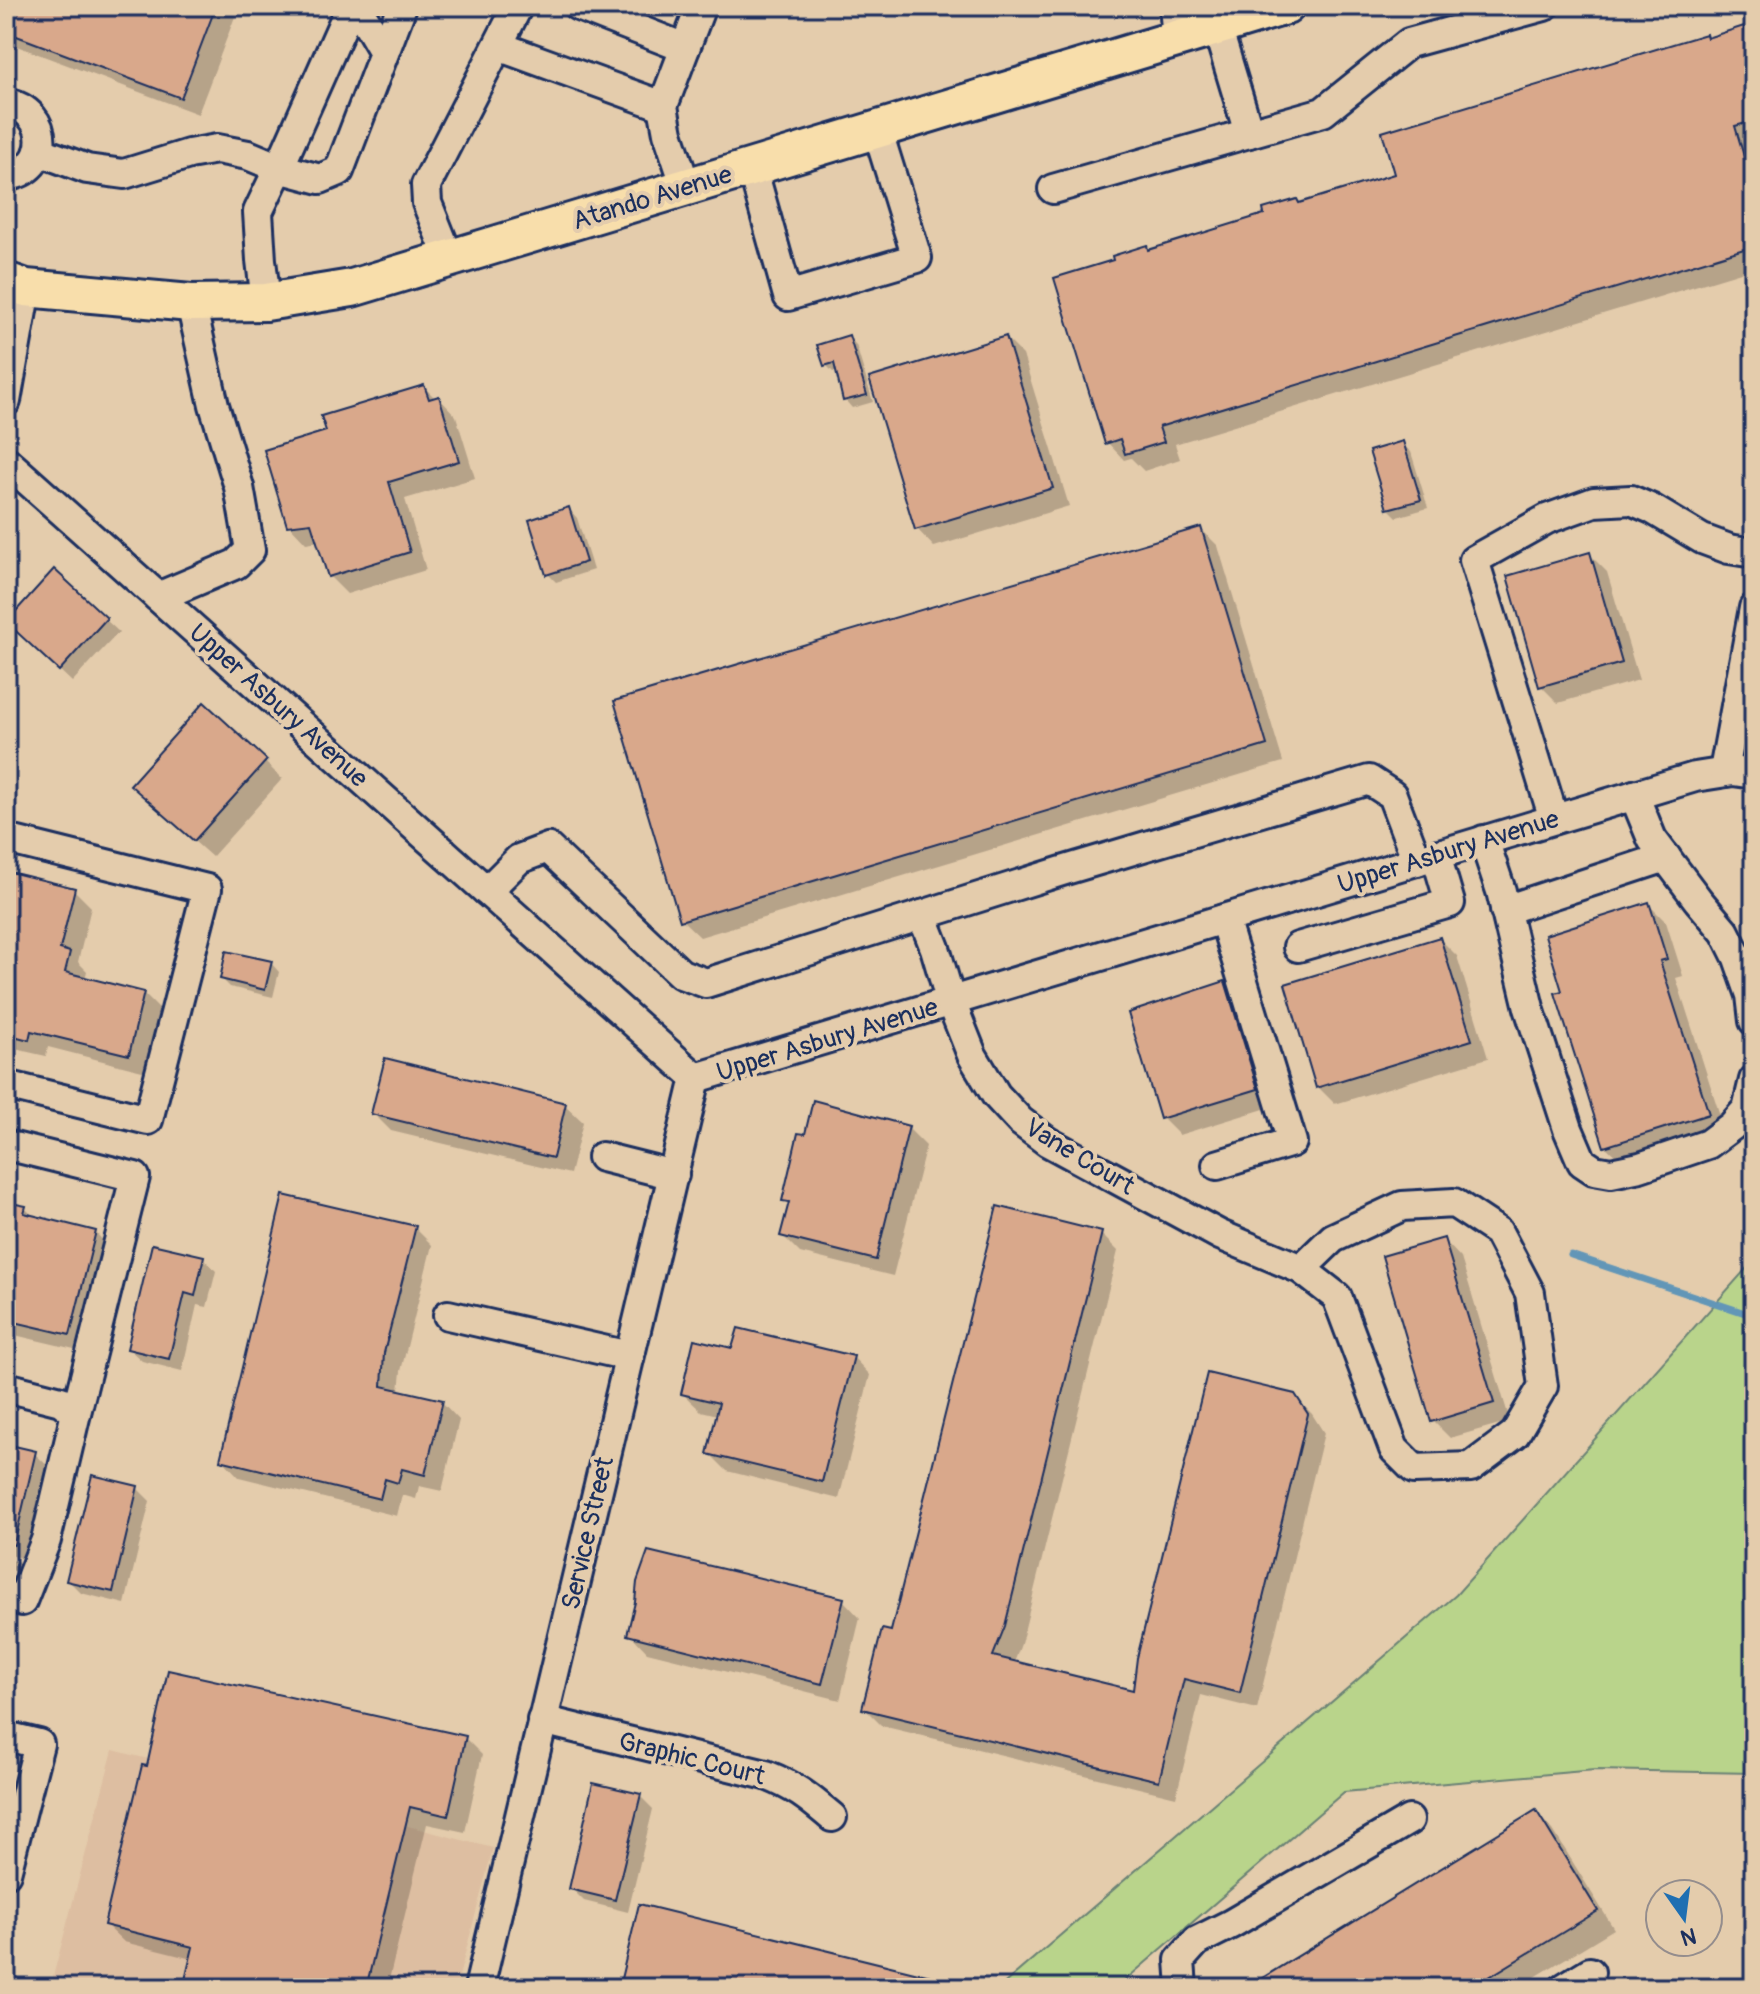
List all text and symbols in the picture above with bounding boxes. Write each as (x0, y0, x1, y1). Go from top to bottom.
street label: Atando Avenue (569, 158, 736, 237)
street label: Upper Asbury Avenue (182, 617, 375, 795)
street label: Upper Asbury Avenue (1334, 803, 1563, 901)
street label: Upper Asbury Avenue (713, 991, 942, 1089)
street label: Vane Court (1019, 1111, 1141, 1202)
street label: Service Street (555, 1453, 621, 1613)
street label: Graphic Court (615, 1725, 769, 1793)
north arrow (1644, 1878, 1724, 1958)
text: N (1678, 1921, 1699, 1952)

